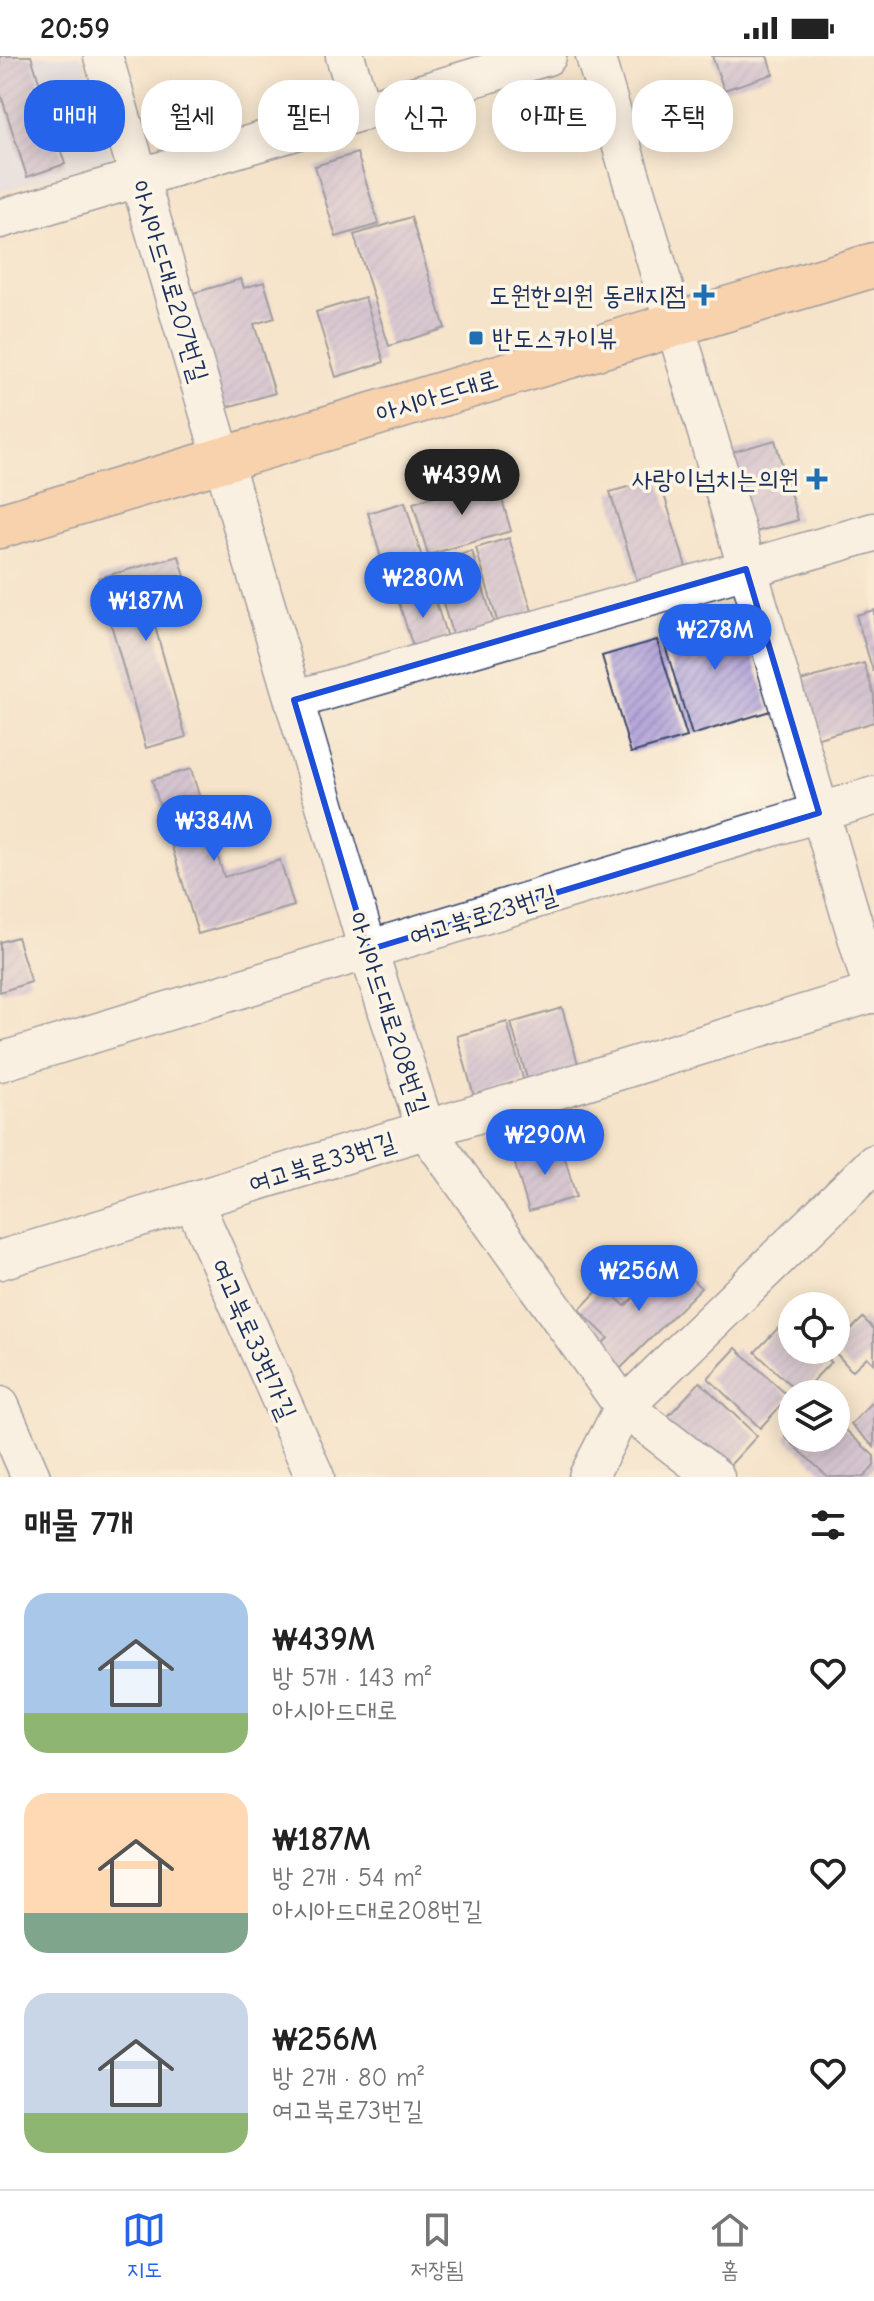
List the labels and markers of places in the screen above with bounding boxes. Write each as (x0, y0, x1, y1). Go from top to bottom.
place label: 도원한의원 동래지점 (489, 281, 686, 311)
marker: 도원한의원 동래지점 (693, 284, 715, 306)
place label: 반도스카이뷰 (492, 324, 618, 354)
marker: 반도스카이뷰 (467, 329, 485, 347)
pin: ₩439M (406, 449, 518, 517)
place label: 사랑이넘치는의원 (632, 465, 799, 495)
marker: 사랑이넘치는의원 (806, 468, 828, 490)
pin: ₩280M (367, 552, 479, 620)
pin: ₩187M (90, 575, 202, 643)
pin: ₩278M (659, 604, 771, 672)
pin: ₩384M (158, 795, 270, 863)
pin: ₩290M (489, 1109, 601, 1177)
pin: ₩256M (583, 1245, 695, 1313)

